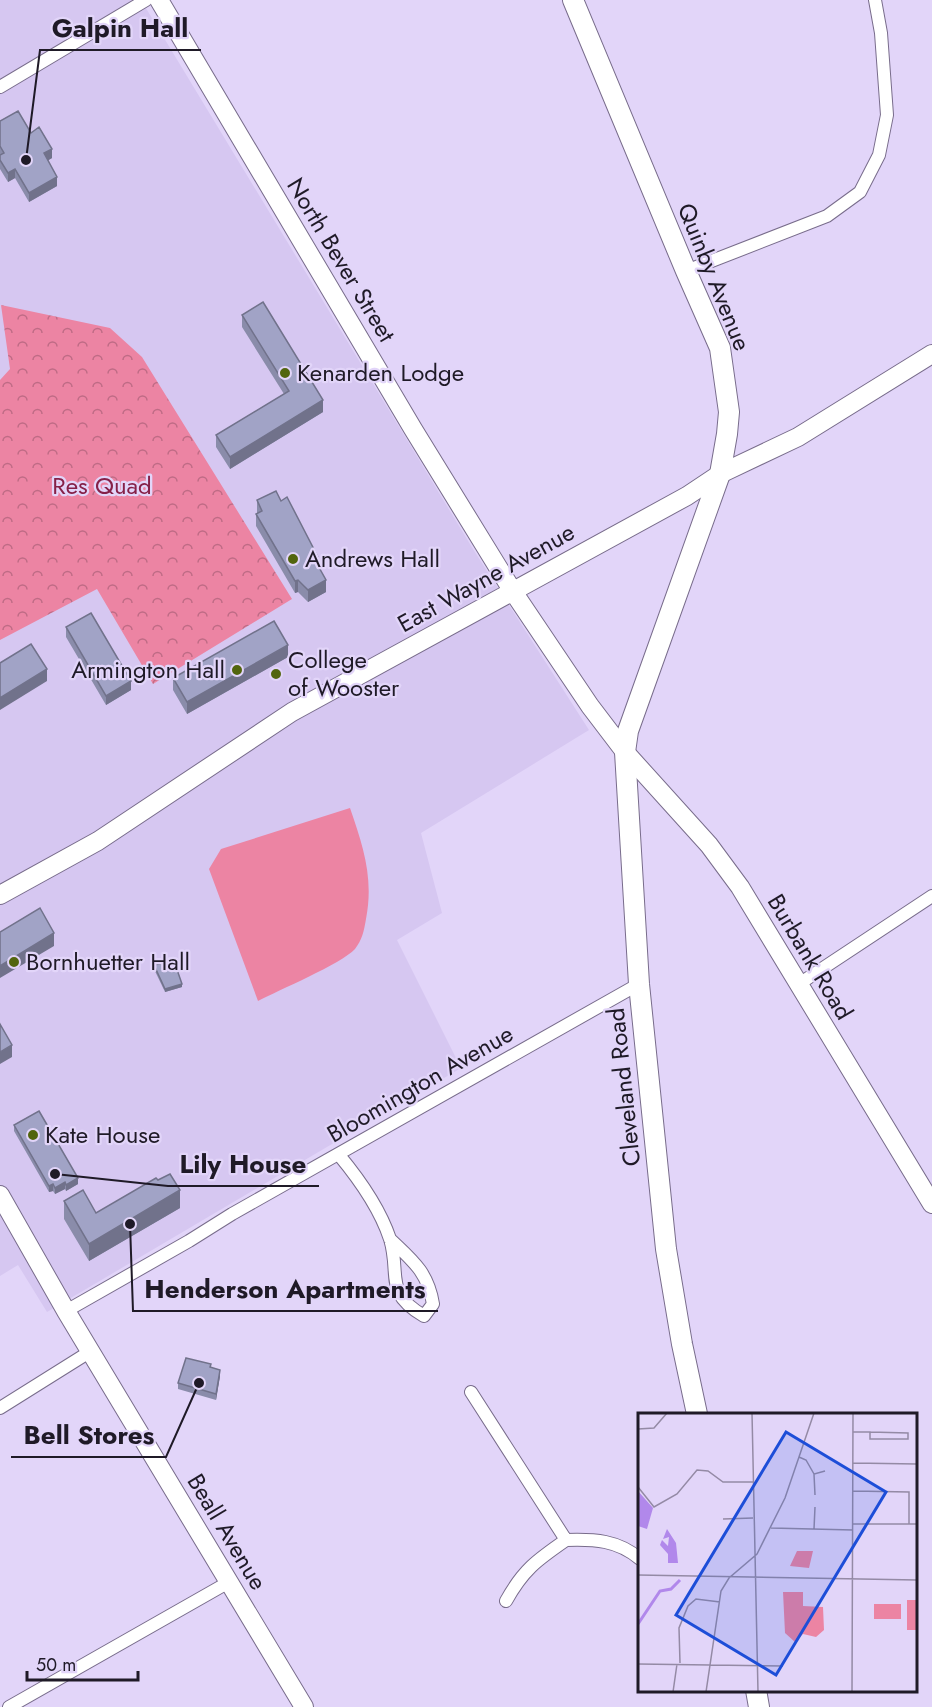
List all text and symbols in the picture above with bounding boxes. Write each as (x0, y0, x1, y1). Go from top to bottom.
callout: Galpin Hall (40, 6, 201, 50)
text: Galpin Hall (52, 9, 188, 47)
street label: North Bever Street (278, 171, 404, 349)
street label: Quinby Avenue (669, 198, 760, 356)
place label: Kenarden Lodge (297, 355, 464, 390)
marker: Kenarden Lodge (278, 366, 292, 380)
park label: Res Quad (52, 468, 152, 503)
street label: East Wayne Avenue (391, 514, 581, 641)
place label: Andrews Hall (305, 541, 440, 576)
marker: Andrews Hall (286, 552, 300, 566)
place label: College of Wooster (288, 642, 400, 705)
place label: Armington Hall (71, 652, 225, 687)
marker: Armington Hall (230, 663, 244, 677)
marker: College of Wooster (269, 667, 283, 681)
street label: Burbank Road (759, 887, 862, 1026)
place label: Bornhuetter Hall (26, 944, 190, 979)
marker: Bornhuetter Hall (7, 955, 21, 969)
street label: Cleveland Road (598, 1006, 649, 1168)
street label: Bloomington Avenue (320, 1016, 519, 1151)
place label: Kate House (45, 1117, 160, 1152)
marker: Kate House (26, 1128, 40, 1142)
callout: Lily House (168, 1142, 319, 1186)
text: Lily House (180, 1145, 306, 1183)
callout: Henderson Apartments (133, 1267, 438, 1311)
text: Henderson Apartments (144, 1270, 426, 1308)
callout: Bell Stores (11, 1413, 166, 1457)
inset map (638, 1413, 917, 1692)
text: Bell Stores (24, 1416, 155, 1454)
street label: Beall Avenue (179, 1467, 276, 1597)
scale bar (27, 1644, 138, 1682)
text: 50 m (36, 1652, 76, 1678)

